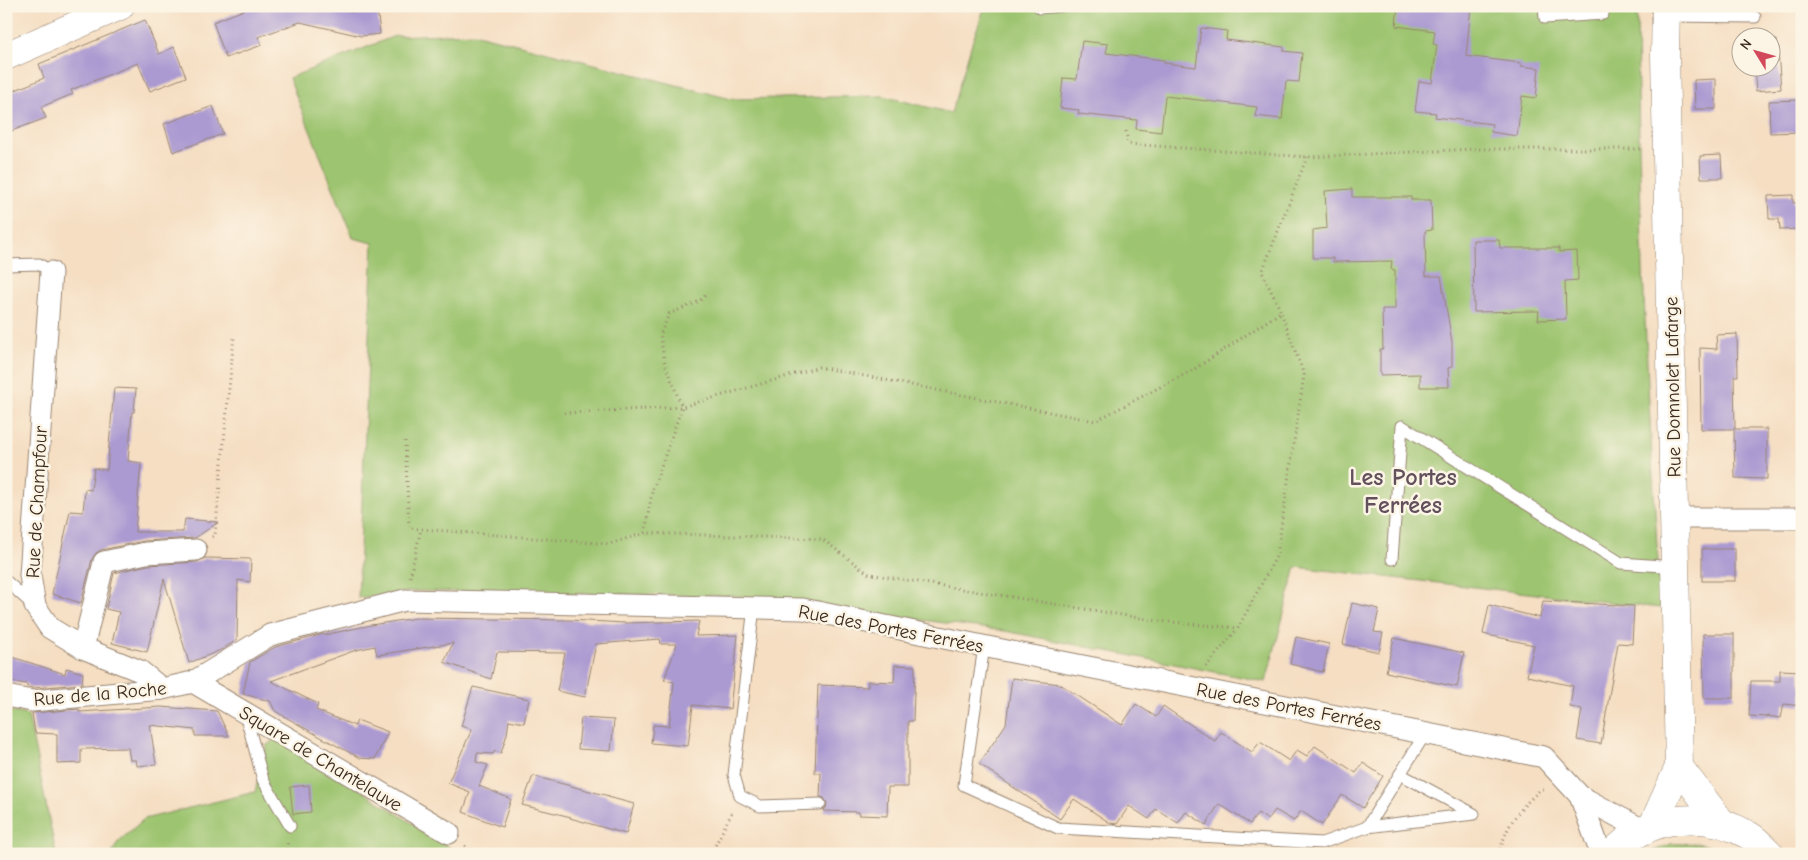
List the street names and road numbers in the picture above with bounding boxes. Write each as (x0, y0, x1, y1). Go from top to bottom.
street label: Rue Domnolet Lafarge (1660, 296, 1686, 478)
street label: Rue de Champfour (22, 425, 52, 579)
street label: Rue des Portes Ferrées (797, 600, 985, 658)
street label: Rue de la Roche (33, 677, 167, 711)
street label: Rue des Portes Ferrées (1195, 678, 1383, 736)
street label: Square de Chantelauve (235, 702, 406, 816)

